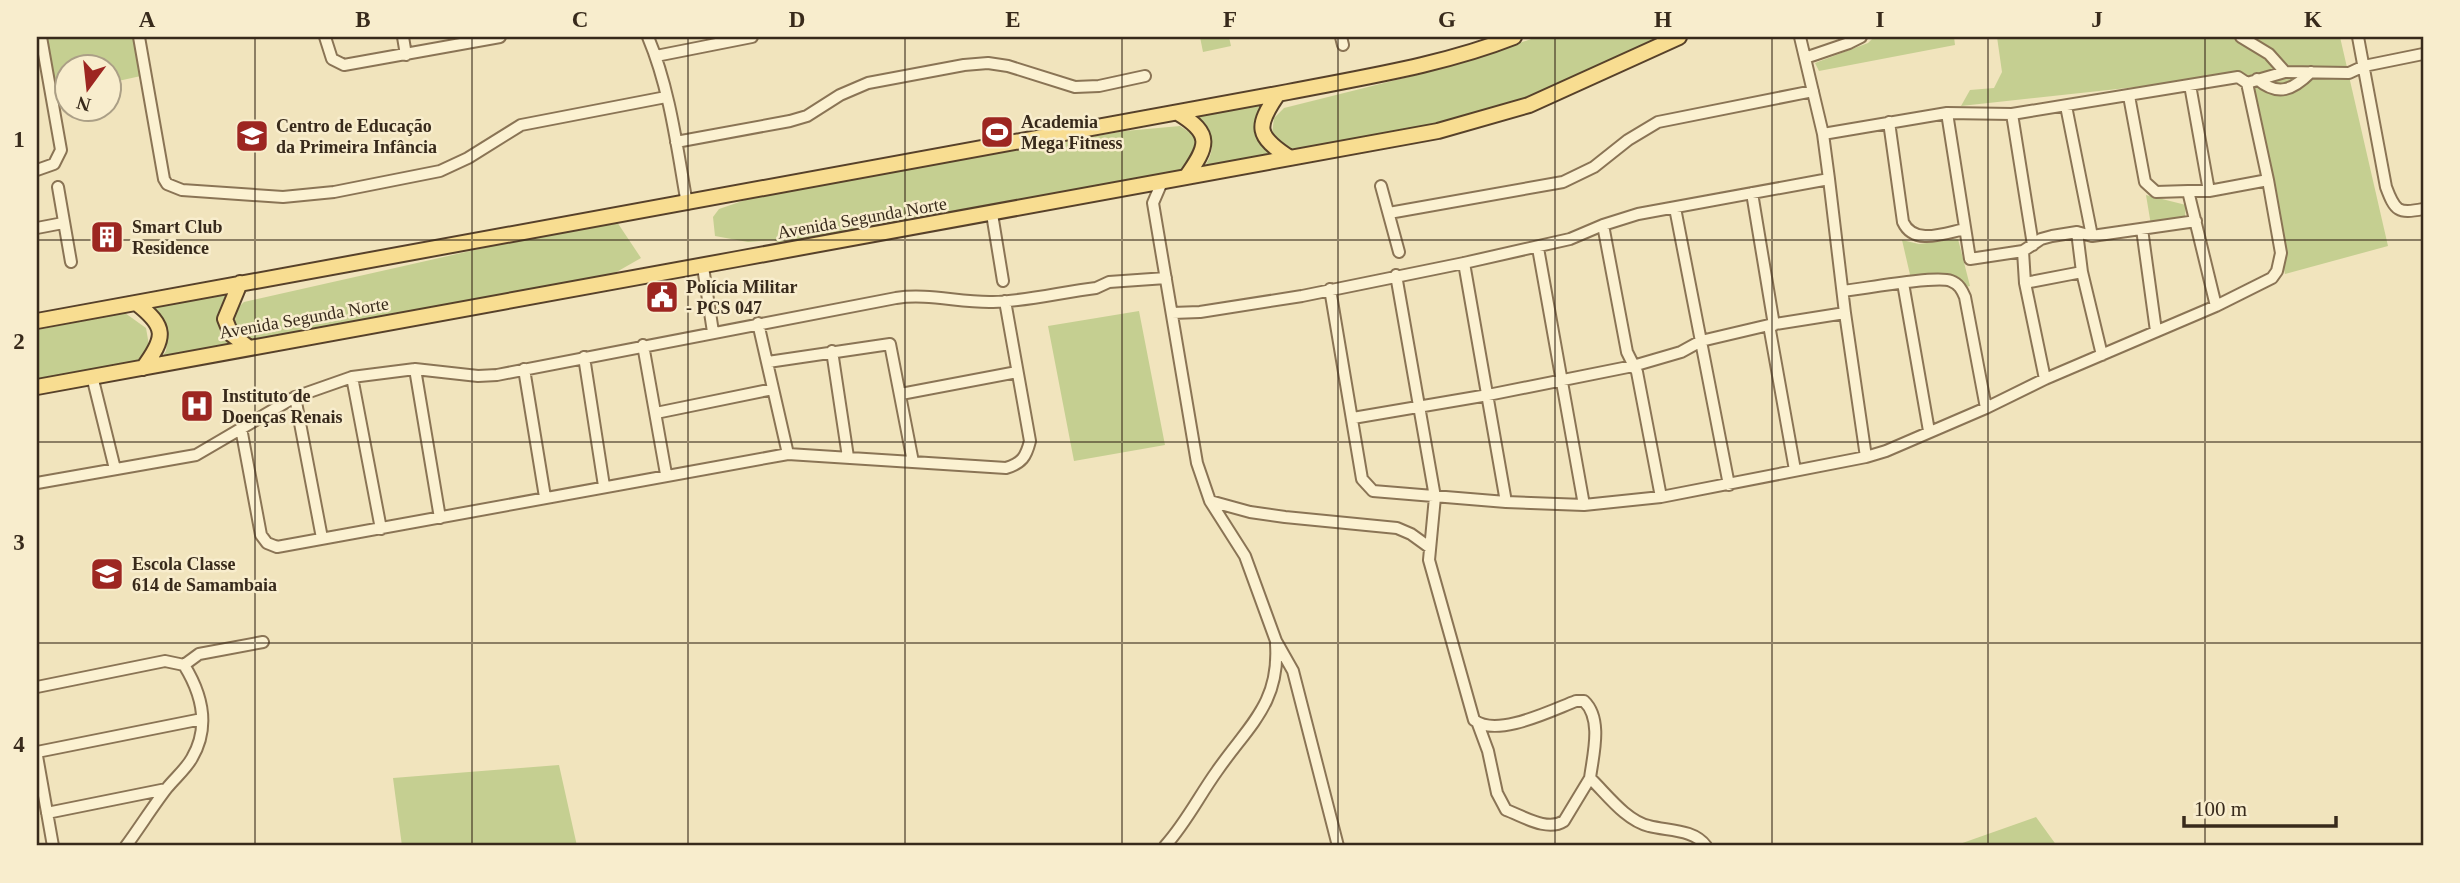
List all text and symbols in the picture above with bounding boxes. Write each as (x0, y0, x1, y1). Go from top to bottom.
text: A (139, 7, 156, 32)
text: B (355, 7, 371, 32)
text: C (572, 7, 588, 32)
text: D (789, 7, 805, 32)
text: E (1005, 7, 1021, 32)
text: F (1223, 7, 1237, 32)
text: G (1438, 7, 1456, 32)
text: H (1654, 7, 1672, 32)
text: I (1876, 7, 1885, 32)
text: J (2091, 7, 2103, 32)
text: K (2304, 7, 2322, 32)
north arrow (52, 52, 122, 122)
text: N (74, 92, 93, 116)
place label: Academia Mega Fitness (1021, 112, 1122, 153)
sports icon: Academia Mega Fitness (978, 113, 1016, 151)
place label: Centro de Educação da Primeira Infância (276, 116, 437, 157)
school or university icon: Centro de Educação da Primeira Infância (233, 117, 271, 155)
text: 1 (13, 127, 25, 152)
street label: Avenida Segunda Norte (776, 193, 948, 243)
place label: Smart Club Residence (132, 217, 223, 258)
building icon: Smart Club Residence (88, 218, 126, 256)
place label: Polícia Militar - PCS 047 (686, 277, 797, 318)
public building icon: Polícia Militar - PCS 047 (643, 278, 681, 316)
street label: Avenida Segunda Norte (218, 293, 390, 343)
text: 2 (13, 329, 25, 354)
place label: Instituto de Doenças Renais (222, 386, 343, 427)
hospital icon: Instituto de Doenças Renais (178, 387, 216, 425)
text: 3 (13, 530, 25, 555)
place label: Escola Classe 614 de Samambaia (132, 554, 277, 595)
school or university icon: Escola Classe 614 de Samambaia (88, 555, 126, 593)
text: 4 (13, 732, 25, 757)
scale bar (2184, 785, 2336, 829)
text: 100 m (2194, 797, 2247, 821)

